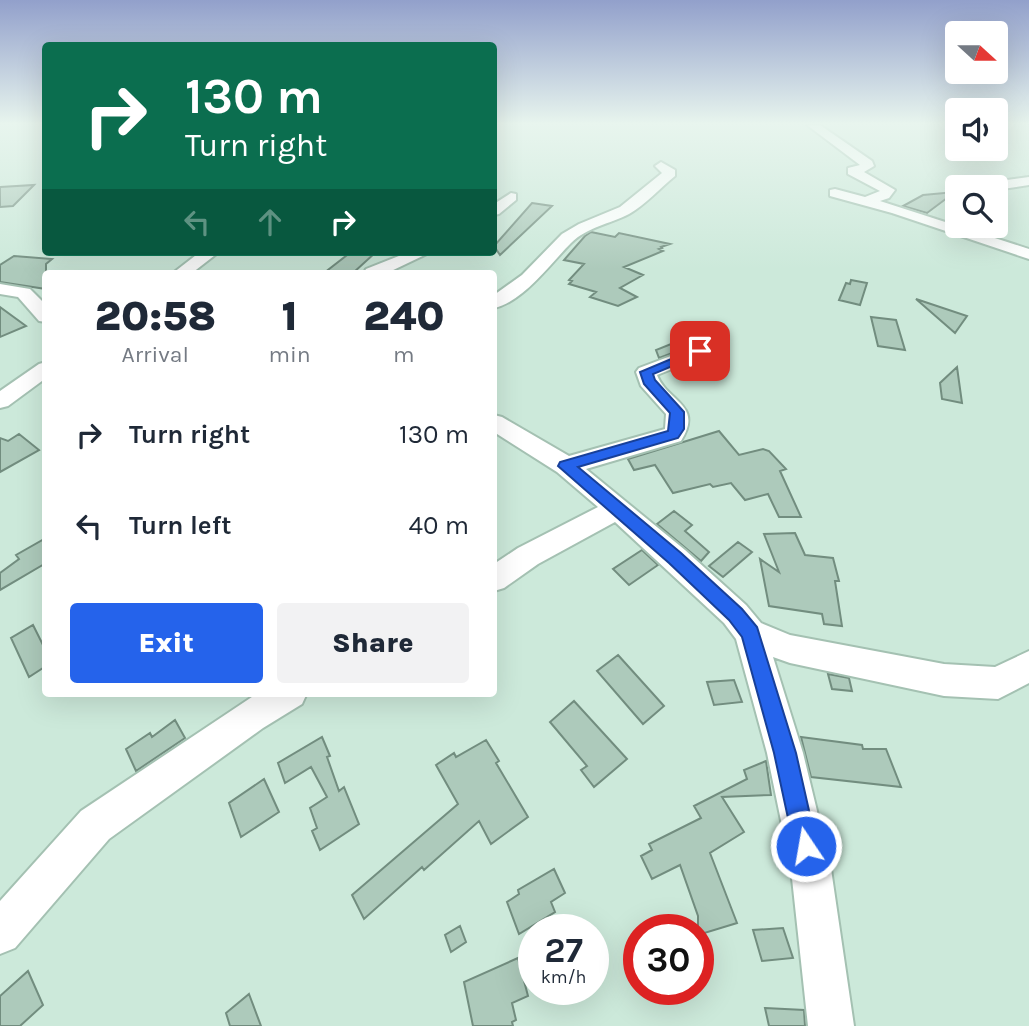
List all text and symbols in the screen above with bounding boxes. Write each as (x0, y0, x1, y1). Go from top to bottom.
north arrow (945, 21, 1008, 84)
map controls (945, 21, 1008, 238)
text: 130 m (185, 68, 323, 125)
icon: right (70, 70, 161, 161)
button: sound (945, 98, 1008, 161)
text: Turn right (185, 127, 327, 164)
button: search (945, 175, 1008, 238)
icon: left (178, 203, 216, 241)
icon: ahead (251, 203, 289, 241)
icon: right (324, 203, 362, 241)
text: 20:58 (94, 291, 216, 341)
text: 1 (282, 291, 298, 341)
text: 240 (363, 291, 445, 341)
pin (670, 321, 730, 381)
icon: arrive (681, 332, 719, 370)
text: Arrival (122, 341, 189, 368)
text: min (268, 341, 311, 368)
text: m (393, 341, 415, 368)
icon: right (70, 416, 108, 454)
text: Turn right (129, 419, 250, 450)
text: 130 m (399, 419, 469, 450)
icon: left (70, 507, 108, 545)
text: Turn left (129, 510, 231, 541)
text: 40 m (409, 510, 469, 541)
button: Exit (70, 603, 263, 683)
button: Share (277, 603, 469, 683)
position arrow (769, 809, 843, 883)
speed limit sign: 30 (623, 914, 714, 1005)
text: 27 (544, 930, 583, 971)
text: km/h (541, 966, 586, 988)

